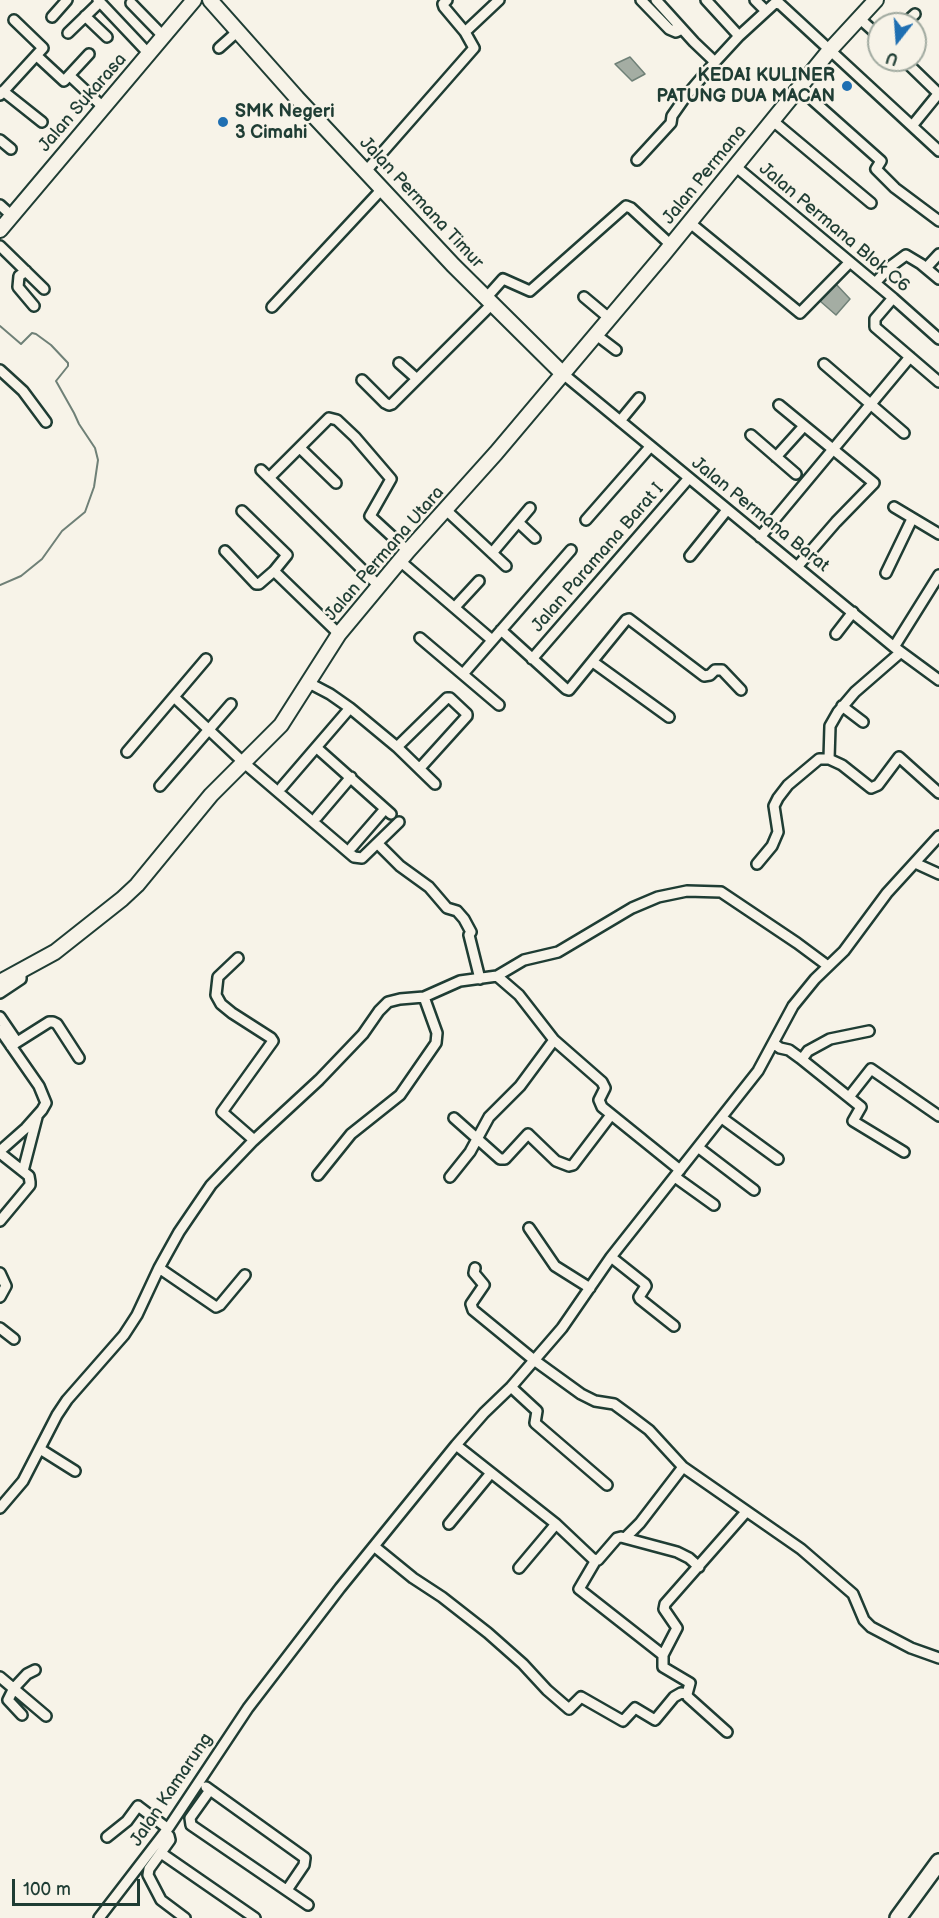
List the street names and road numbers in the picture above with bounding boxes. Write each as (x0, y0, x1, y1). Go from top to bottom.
street label: Jalan Sukarasa (34, 49, 132, 157)
street label: Jalan Permana (658, 121, 752, 229)
street label: Jalan Permana Timur (354, 133, 488, 273)
street label: Jalan Permana Blok C6 (754, 159, 914, 297)
street label: Jalan Permana Barat (687, 453, 833, 577)
street label: Jalan Paramana Barat I (527, 479, 669, 637)
street label: Jalan Permana Utara (321, 482, 449, 626)
street label: Jalan Kamarung (126, 1729, 218, 1851)

